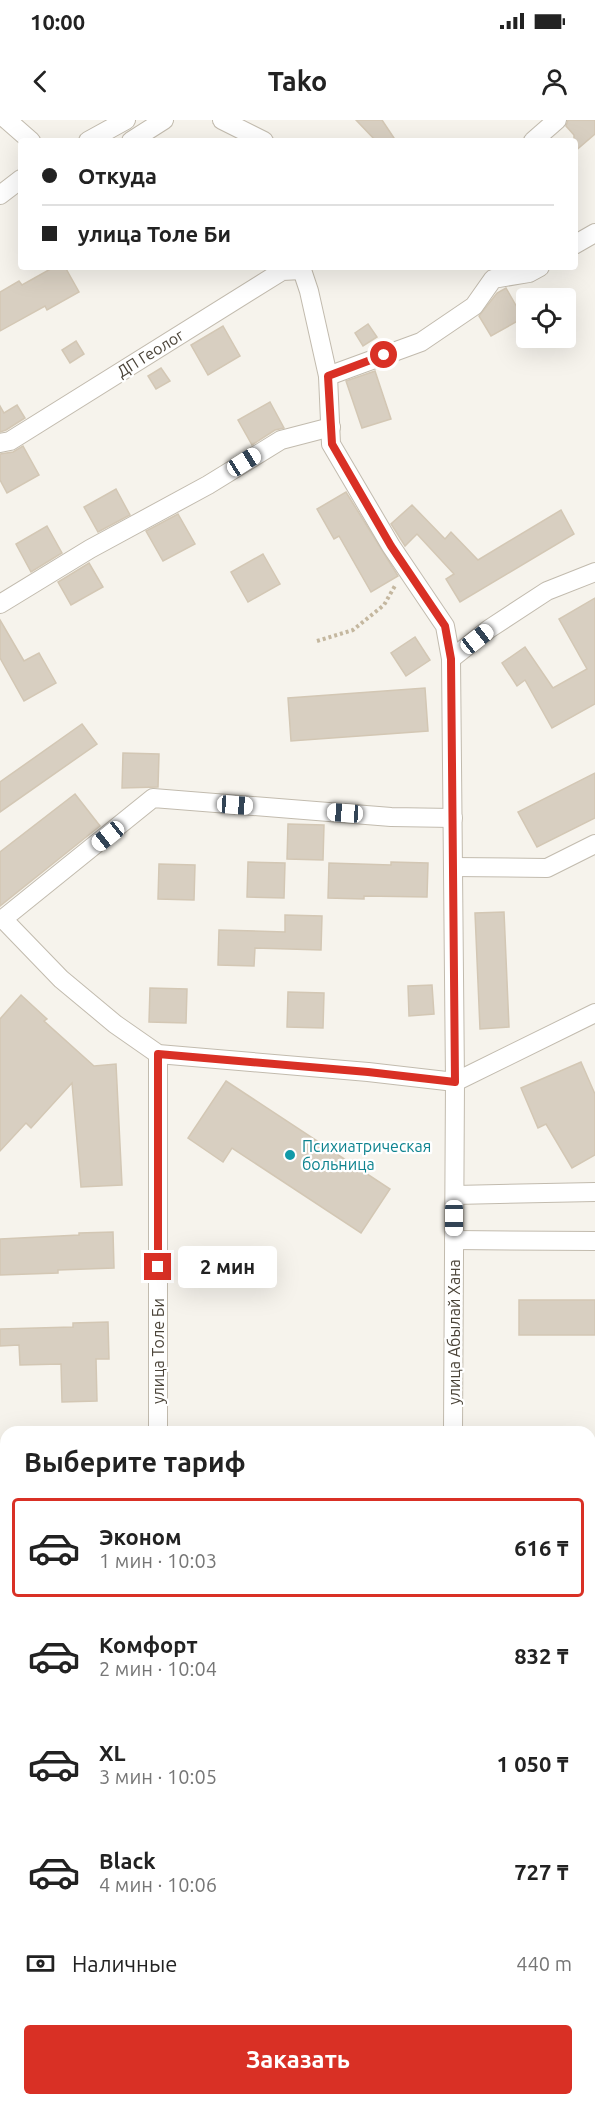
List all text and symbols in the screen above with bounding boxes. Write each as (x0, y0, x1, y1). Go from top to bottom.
text: 10:00 (30, 9, 85, 34)
icon: back (24, 65, 57, 98)
icon: person (538, 65, 571, 98)
text: Tako (268, 66, 327, 96)
text: Откуда (78, 163, 157, 188)
text: улица Толе Би (78, 221, 231, 246)
map controls (516, 288, 576, 348)
button: locate (516, 288, 576, 348)
street label: ДП Геолог (113, 325, 187, 381)
route start (370, 341, 397, 368)
car (224, 445, 264, 479)
car (457, 621, 497, 657)
car (216, 795, 254, 815)
car (326, 803, 364, 823)
car (88, 818, 128, 854)
place label: Психиатрическая больница (302, 1137, 431, 1173)
marker: Психиатрическая больница (283, 1148, 297, 1162)
car (445, 1200, 463, 1236)
callout: 2 мин (179, 1246, 278, 1288)
route end (144, 1253, 171, 1280)
text: 2 мин (200, 1255, 255, 1278)
street label: улица Абылай Хана (445, 1259, 463, 1405)
street label: улица Толе Би (149, 1298, 167, 1404)
text: Выберите тариф (24, 1447, 246, 1477)
icon: car (27, 1521, 81, 1575)
text: Эконом (99, 1524, 181, 1549)
text: 616 ₸ (514, 1535, 569, 1560)
text: 1 мин · 10:03 (99, 1549, 217, 1572)
icon: car (27, 1629, 81, 1683)
text: Комфорт (99, 1632, 198, 1657)
text: 832 ₸ (514, 1643, 569, 1668)
text: 2 мин · 10:04 (99, 1657, 217, 1680)
icon: car (27, 1737, 81, 1791)
text: XL (99, 1740, 126, 1765)
text: 1 050 ₸ (497, 1751, 569, 1776)
text: 3 мин · 10:05 (99, 1765, 217, 1788)
icon: car (27, 1845, 81, 1899)
text: Black (99, 1848, 156, 1873)
text: 727 ₸ (514, 1859, 569, 1884)
text: 4 мин · 10:06 (99, 1873, 217, 1896)
icon: cash (24, 1947, 57, 1980)
text: Наличные (72, 1951, 177, 1976)
text: 440 m (516, 1952, 572, 1975)
button: Заказать (24, 2025, 572, 2094)

